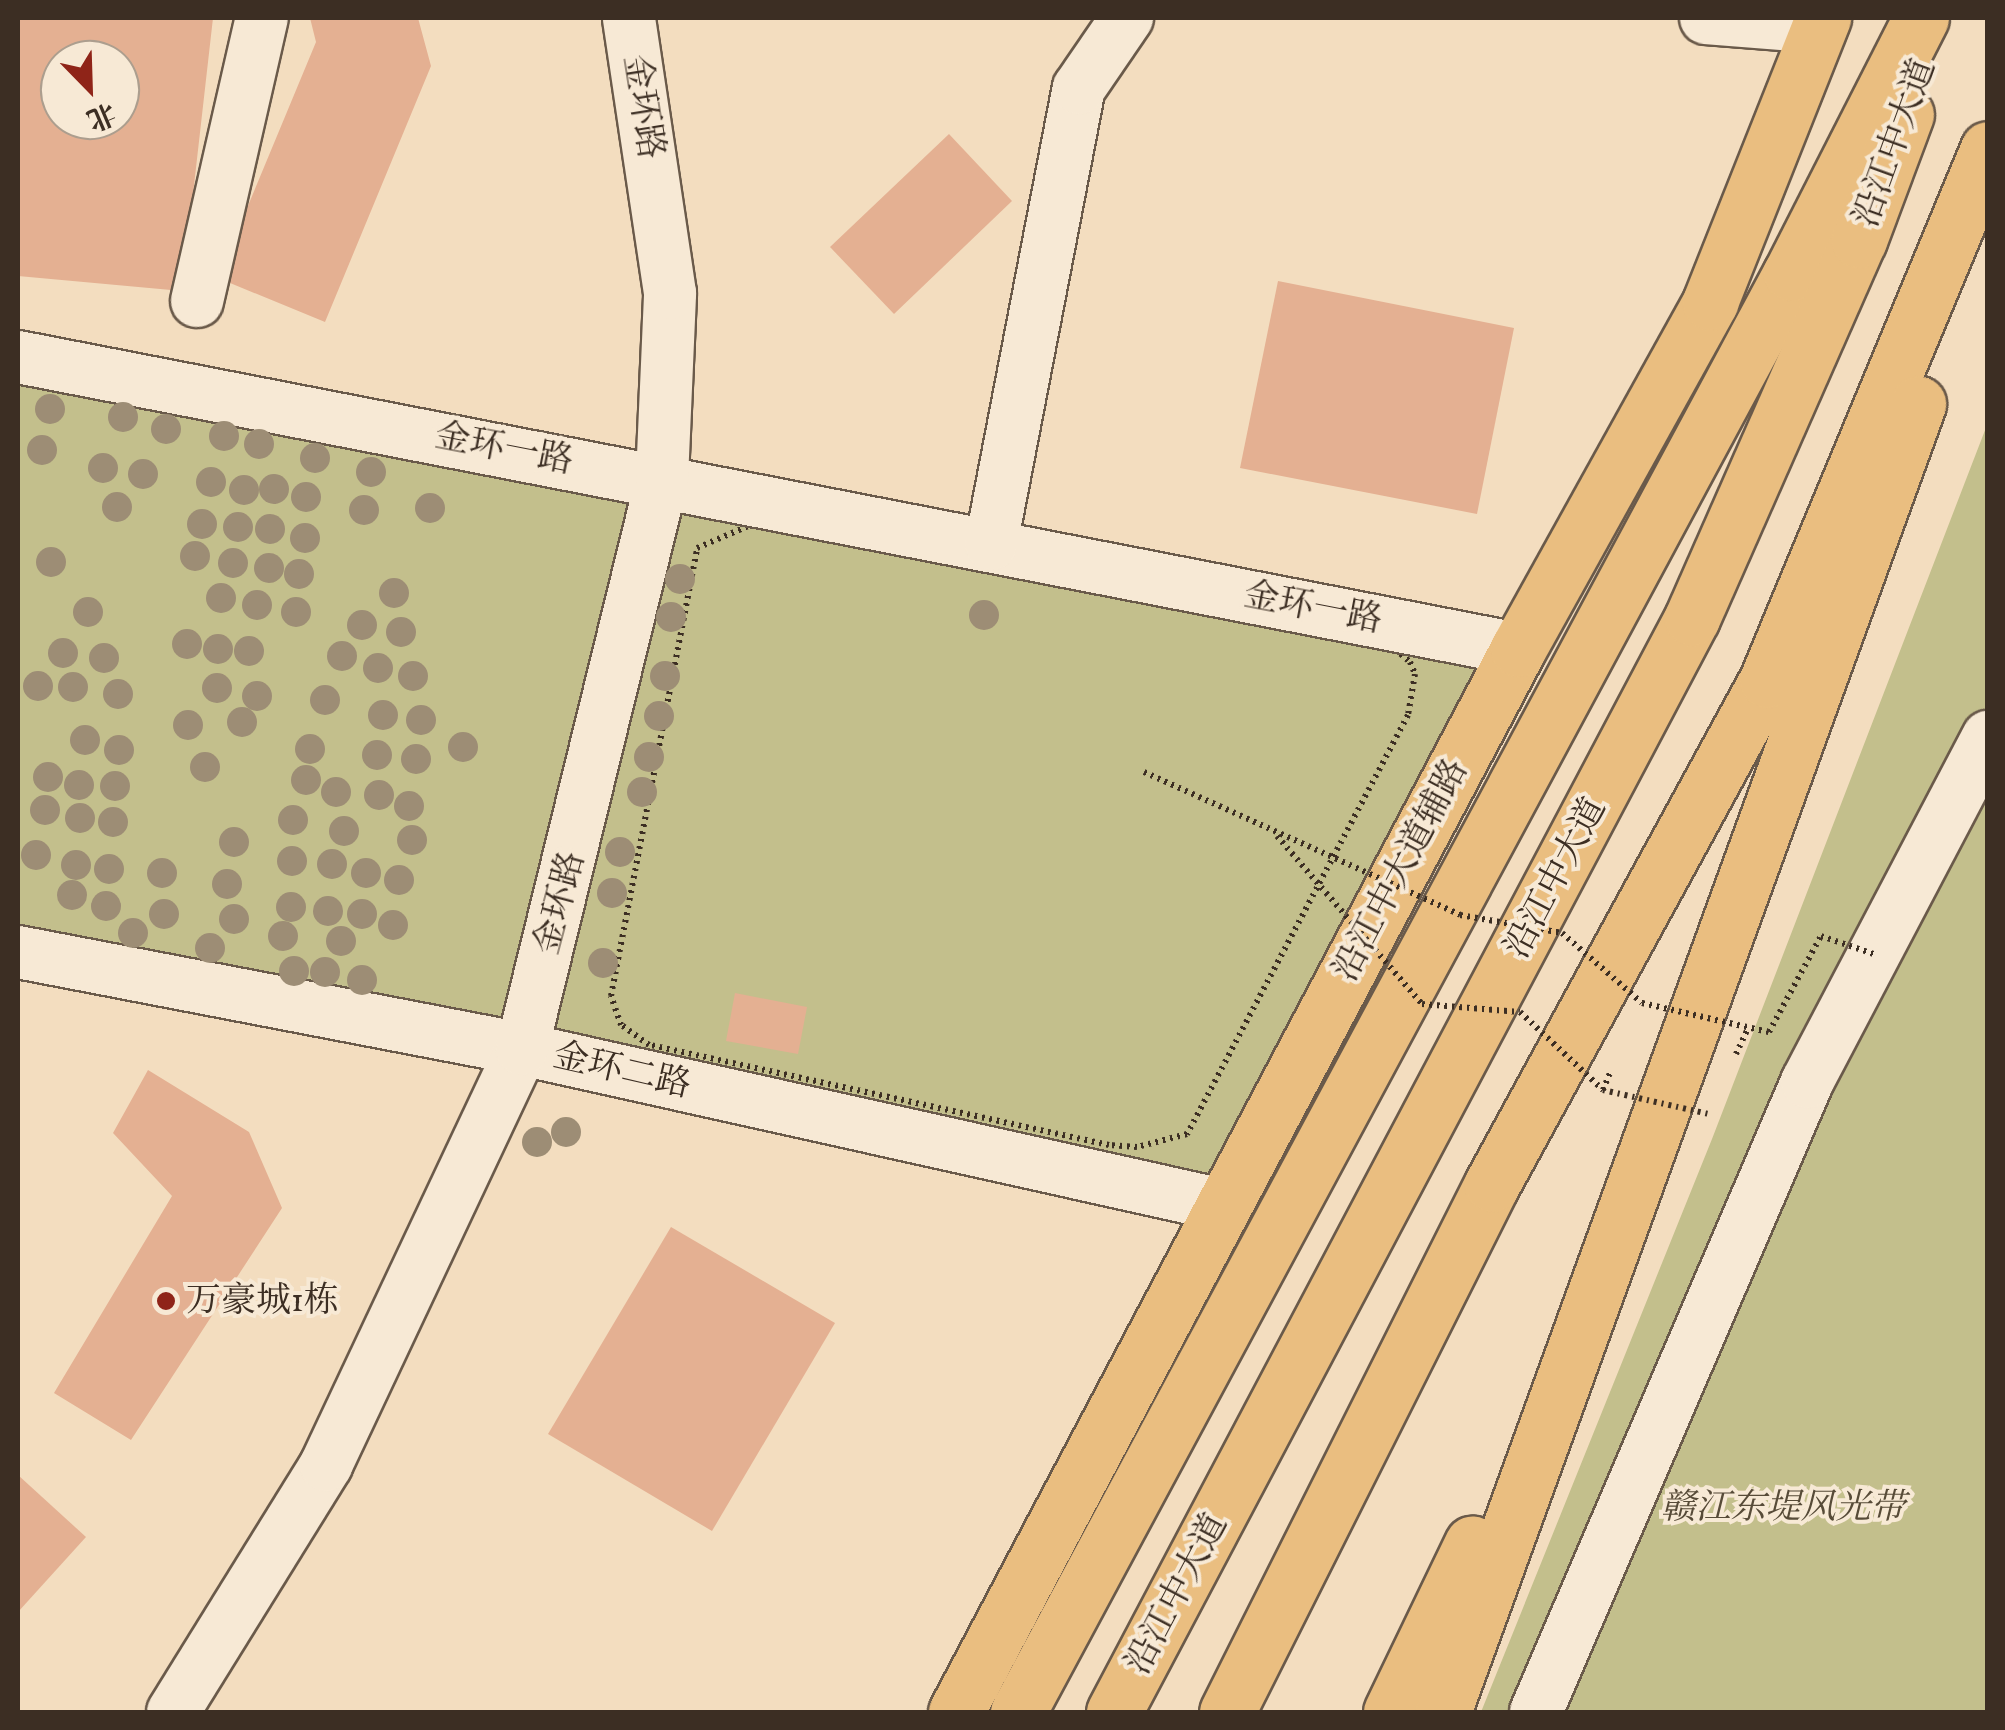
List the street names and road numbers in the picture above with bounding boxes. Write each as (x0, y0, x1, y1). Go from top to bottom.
street label: 金环路 (614, 52, 672, 162)
street label: 沿江中大道 (1845, 54, 1945, 232)
street label: 金环一路 (431, 415, 577, 483)
street label: 金环一路 (1240, 574, 1386, 642)
street label: 沿江中大道辅路 (1325, 752, 1477, 988)
street label: 沿江中大道 (1496, 791, 1616, 965)
street label: 金环路 (526, 847, 594, 959)
street label: 金环二路 (549, 1035, 695, 1107)
street label: 沿江中大道 (1117, 1507, 1237, 1681)

